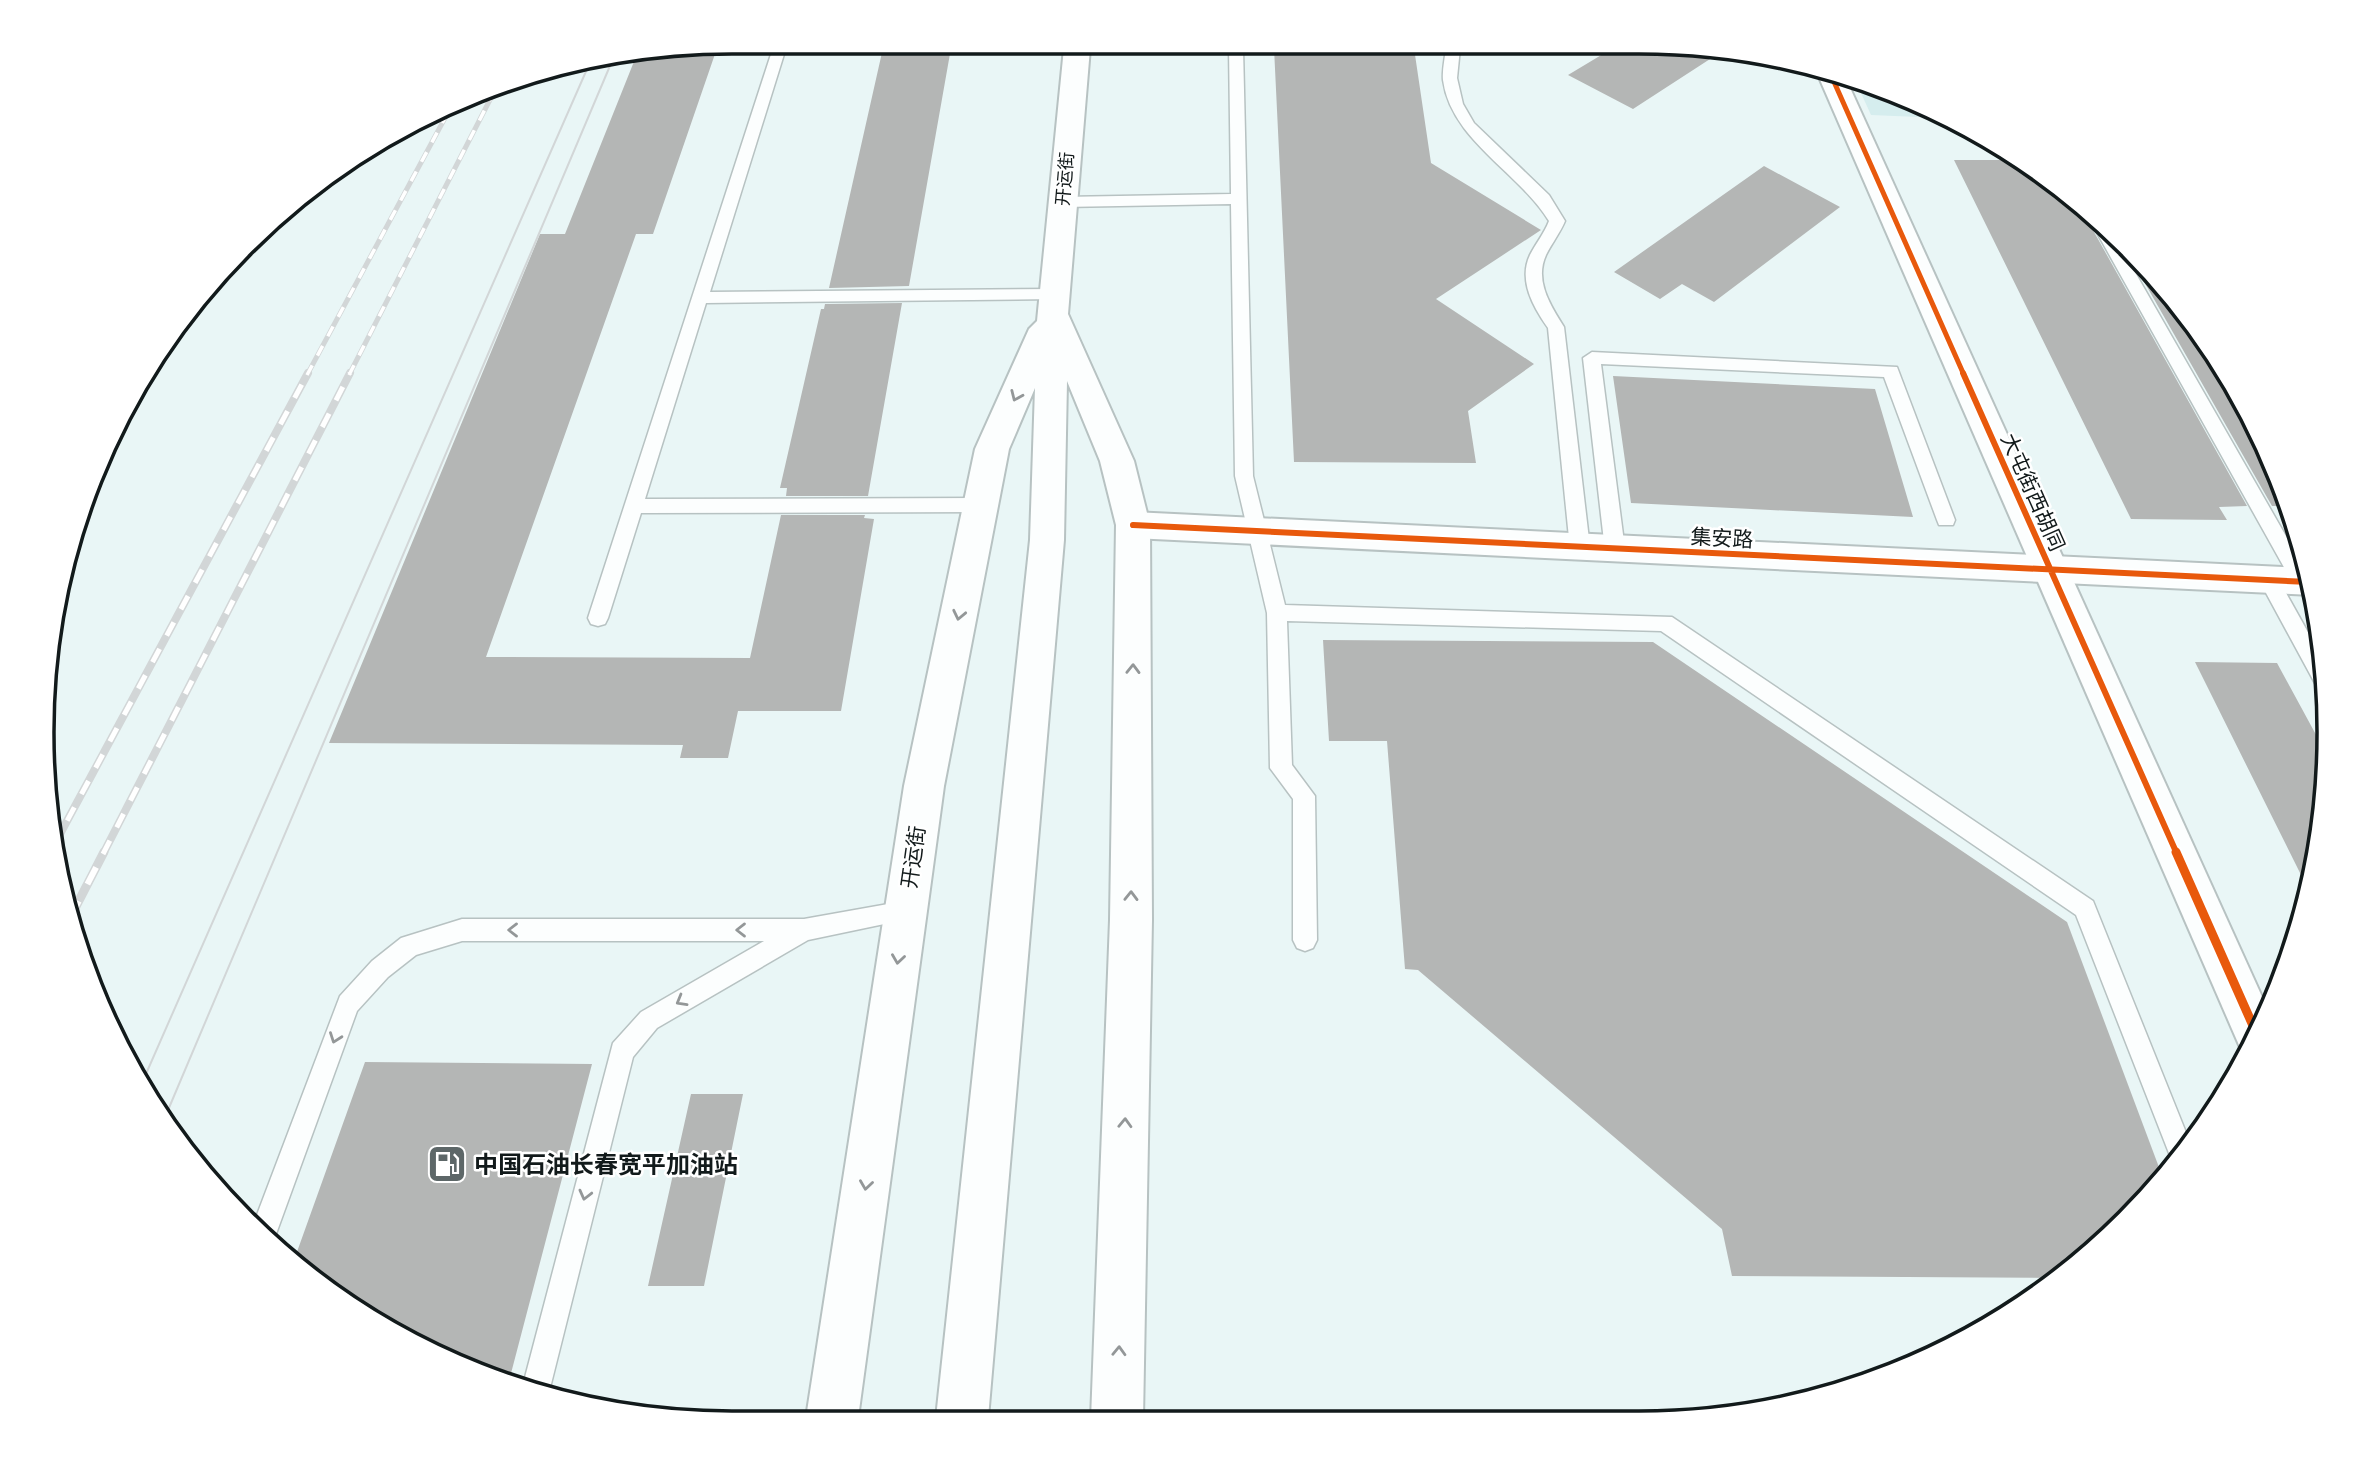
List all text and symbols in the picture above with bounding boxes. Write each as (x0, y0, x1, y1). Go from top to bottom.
street label: 开运街 (1053, 151, 1077, 207)
one-way arrow (1010, 388, 1024, 401)
street label: 大屯街西胡同 (1997, 430, 2069, 554)
street label: 集安路 (1690, 525, 1754, 551)
one-way arrow (952, 609, 967, 621)
one-way arrow (1125, 663, 1141, 673)
street label: 开运街 (897, 824, 929, 890)
one-way arrow (1123, 890, 1139, 901)
one-way arrow (507, 922, 518, 938)
one-way arrow (735, 922, 745, 938)
one-way arrow (891, 953, 906, 965)
one-way arrow (676, 993, 689, 1006)
one-way arrow (329, 1032, 343, 1044)
one-way arrow (1117, 1118, 1133, 1128)
fuel station icon: 中国石油长春宽平加油站 (426, 1143, 468, 1185)
place label: 中国石油长春宽平加油站 (474, 1151, 738, 1178)
one-way arrow (858, 1179, 873, 1190)
one-way arrow (579, 1189, 593, 1201)
one-way arrow (1111, 1345, 1127, 1356)

